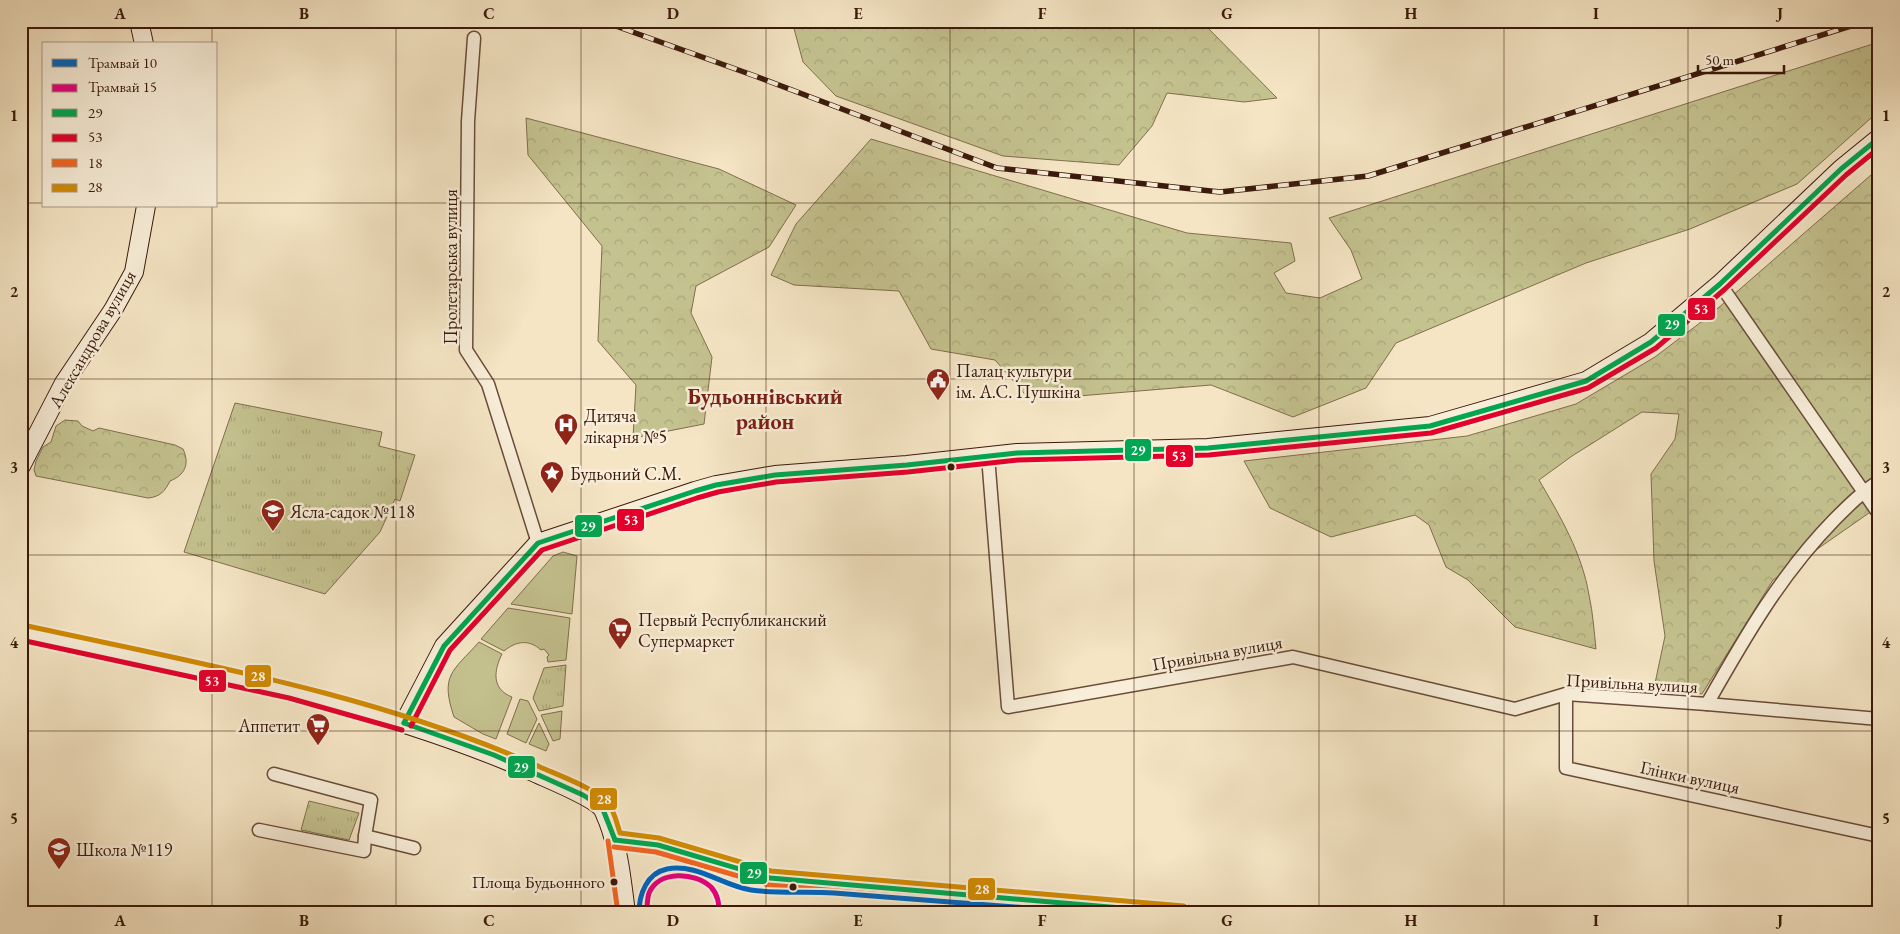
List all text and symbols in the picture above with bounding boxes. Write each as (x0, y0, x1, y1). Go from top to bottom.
text: A (113, 3, 126, 24)
text: B (299, 3, 309, 24)
text: C (483, 3, 495, 24)
text: D (667, 3, 679, 24)
text: E (853, 3, 863, 24)
text: F (1038, 3, 1047, 24)
text: G (1221, 3, 1233, 24)
text: H (1405, 3, 1418, 24)
text: I (1593, 3, 1599, 24)
text: J (1775, 3, 1783, 24)
legend (42, 42, 218, 208)
scale bar (1698, 42, 1784, 74)
text: 50 m (1705, 50, 1734, 69)
text: Трамвай 10 (88, 53, 157, 72)
text: Трамвай 15 (88, 77, 157, 96)
text: 29 (88, 103, 102, 122)
text: 1 (10, 105, 18, 126)
text: 1 (1882, 105, 1890, 126)
text: 53 (88, 127, 102, 146)
text: 18 (88, 153, 102, 172)
text: 28 (88, 177, 102, 196)
street label: Пролетарська вулиця (439, 189, 462, 345)
street label: Александрова вулиця (43, 266, 141, 413)
text: 2 (10, 281, 19, 302)
text: 2 (1882, 281, 1891, 302)
line badge: 53 (1687, 297, 1716, 321)
text: 53 (1694, 300, 1708, 318)
line badge: 29 (1657, 313, 1686, 337)
text: 29 (1665, 315, 1680, 333)
place label: Палац культури ім. А.С. Пушкіна (956, 359, 1082, 403)
public building icon: Палац культури ім. А.С. Пушкіна (925, 367, 951, 401)
district label: Будьоннівський район (687, 382, 843, 436)
place label: Дитяча лікарня №5 (584, 404, 667, 448)
hospital icon: Дитяча лікарня №5 (553, 412, 579, 446)
line badge: 29 (1124, 438, 1152, 462)
text: 29 (1131, 441, 1146, 459)
line badge: 53 (1165, 444, 1194, 468)
text: 53 (1172, 447, 1186, 465)
text: 3 (10, 457, 18, 478)
text: 3 (1882, 457, 1890, 478)
place icon: Будьоний С.М. (539, 460, 565, 494)
place label: Будьоний С.М. (570, 462, 682, 485)
unlabelled marker (946, 462, 956, 472)
school or university icon: Ясла-садок №118 (260, 498, 286, 532)
place label: Ясла-садок №118 (289, 500, 415, 523)
line badge: 53 (616, 508, 645, 532)
text: 53 (624, 511, 638, 529)
line badge: 29 (574, 514, 603, 538)
text: 29 (581, 517, 596, 535)
place label: Первый Республиканский Супермаркет (638, 608, 827, 652)
supermarket icon: Первый Республиканский Супермаркет (607, 616, 633, 650)
street label: Привільна вулиця (1150, 630, 1284, 676)
text: 4 (10, 632, 19, 653)
text: 4 (1882, 632, 1891, 653)
line badge: 28 (244, 664, 272, 688)
text: 28 (251, 667, 265, 685)
street label: Привільна вулиця (1566, 668, 1698, 698)
line badge: 53 (198, 669, 227, 693)
text: 53 (205, 672, 219, 690)
supermarket icon: Аппетит (305, 712, 331, 746)
place label: Аппетит (237, 714, 301, 737)
line badge: 29 (507, 755, 536, 779)
street label: Глінки вулиця (1638, 755, 1742, 799)
text: 29 (514, 758, 529, 776)
line badge: 28 (589, 787, 618, 811)
text: 28 (597, 790, 611, 808)
text: 5 (10, 808, 18, 829)
text: 5 (1882, 808, 1890, 829)
school or university icon: Школа №119 (46, 836, 72, 870)
place label: Школа №119 (76, 838, 173, 861)
line badge: 29 (739, 861, 768, 885)
text: 29 (747, 864, 762, 882)
place label: Площа Будьонного (472, 871, 605, 893)
marker: Площа Будьонного (609, 877, 619, 887)
line badge: 28 (967, 877, 996, 901)
text: 28 (975, 880, 989, 898)
unlabelled marker (788, 882, 798, 892)
text: A (113, 910, 126, 931)
text: B (299, 910, 309, 931)
text: C (483, 910, 495, 931)
text: D (667, 910, 679, 931)
text: E (853, 910, 863, 931)
text: F (1038, 910, 1047, 931)
text: G (1221, 910, 1233, 931)
text: H (1405, 910, 1418, 931)
text: I (1593, 910, 1599, 931)
text: J (1775, 910, 1783, 931)

